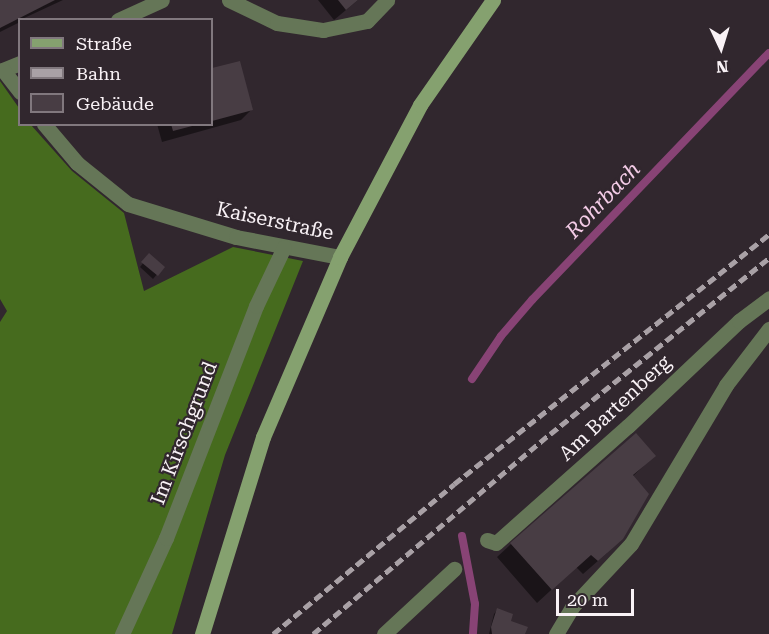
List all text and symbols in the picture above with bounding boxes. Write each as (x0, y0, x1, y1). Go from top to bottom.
legend (18, 18, 213, 126)
north arrow (691, 18, 751, 78)
text: Straße (76, 33, 132, 54)
text: N (715, 57, 729, 76)
text: Bahn (76, 63, 121, 84)
text: Gebäude (76, 93, 154, 114)
water label: Rohrbach (561, 157, 645, 243)
street label: Kaiserstraße (214, 197, 336, 245)
street label: Am Bartenberg (554, 350, 676, 466)
street label: Im Kirschgrund (146, 358, 222, 508)
scale bar (559, 577, 637, 615)
text: 20 m (567, 589, 608, 610)

